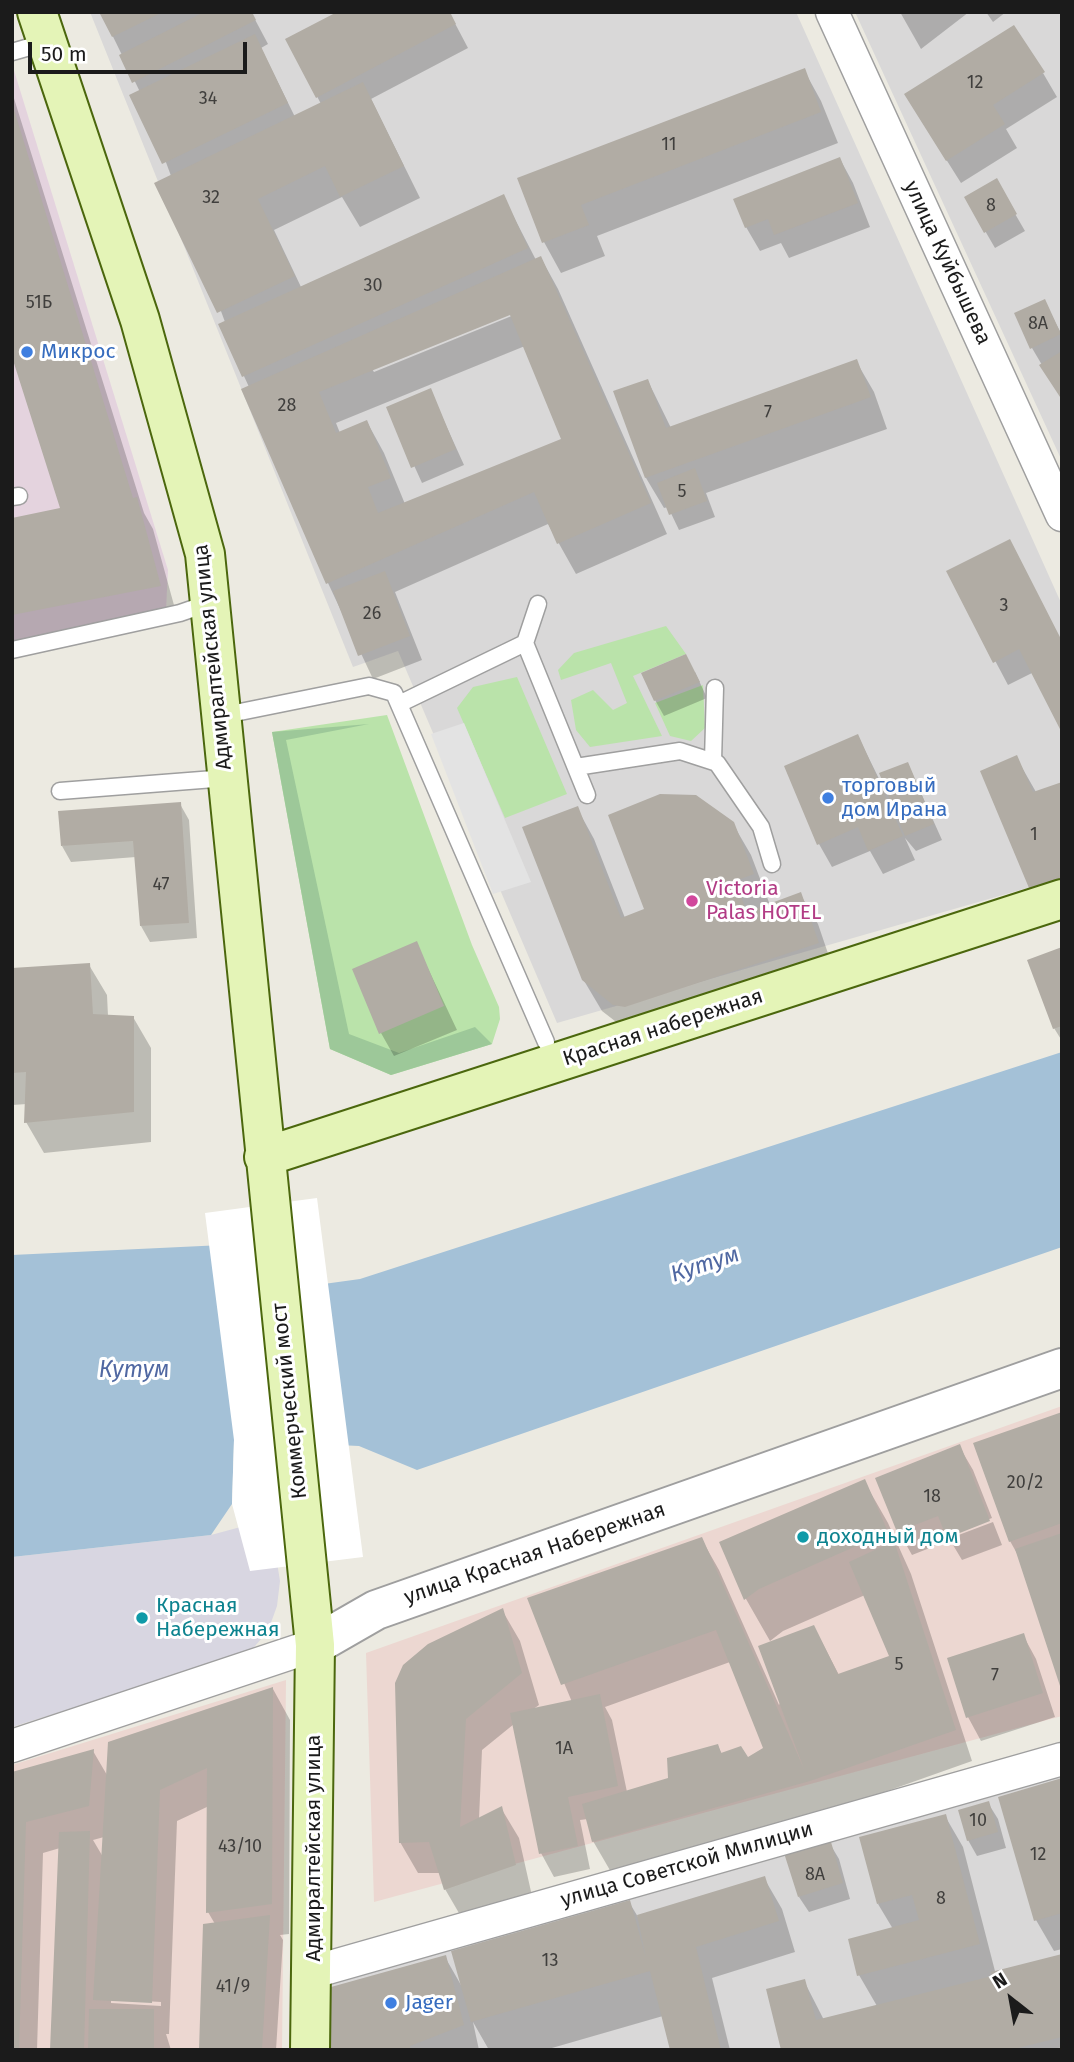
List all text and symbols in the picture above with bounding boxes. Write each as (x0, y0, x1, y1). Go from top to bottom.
scale bar (32, 28, 250, 72)
text: 50 m (41, 41, 87, 67)
house number: 12 (967, 72, 983, 94)
house number: 34 (199, 88, 217, 110)
house number: 11 (661, 134, 677, 156)
street label: улица Куйбышева (898, 177, 996, 349)
house number: 32 (202, 187, 220, 209)
house number: 8 (986, 195, 996, 217)
house number: 30 (363, 275, 383, 297)
house number: 51Б (26, 292, 52, 314)
house number: 8А (1028, 313, 1048, 335)
place label: Микрос (41, 339, 116, 365)
marker: Микрос (19, 344, 35, 360)
house number: 28 (278, 395, 296, 417)
house number: 7 (764, 402, 772, 424)
house number: 5 (677, 481, 687, 503)
street label: Адмиралтейская улица (189, 543, 237, 771)
house number: 3 (1000, 595, 1008, 617)
house number: 26 (363, 603, 381, 625)
place label: торговый дом Ирана (842, 773, 948, 823)
marker: торговый дом Ирана (820, 790, 836, 806)
house number: 1 (1030, 824, 1038, 846)
house number: 47 (152, 874, 170, 896)
place label: Victoria Palas HOTEL (706, 876, 822, 926)
marker: Victoria Palas HOTEL (684, 893, 700, 909)
street label: Красная набережная (560, 984, 766, 1072)
water label: Кутум (667, 1241, 743, 1289)
street label: Коммерческий мост (267, 1302, 313, 1500)
water label: Кутум (99, 1357, 169, 1385)
house number: 20/2 (1007, 1472, 1043, 1494)
house number: 18 (923, 1486, 941, 1508)
street label: улица Красная Набережная (401, 1497, 669, 1611)
place label: доходный дом (817, 1524, 959, 1550)
marker: доходный дом (795, 1529, 811, 1545)
place label: Красная Набережная (156, 1593, 280, 1643)
marker: Красная Набережная (134, 1610, 150, 1626)
house number: 5 (894, 1654, 904, 1676)
house number: 7 (991, 1665, 999, 1687)
street label: Адмиралтейская улица (301, 1735, 327, 1961)
house number: 1А (555, 1738, 573, 1760)
house number: 10 (969, 1810, 987, 1832)
street label: улица Советской Милиции (558, 1817, 816, 1913)
house number: 43/10 (218, 1836, 262, 1858)
house number: 12 (1030, 1844, 1046, 1866)
house number: 8А (805, 1864, 825, 1886)
house number: 8 (936, 1888, 946, 1910)
house number: 13 (542, 1950, 558, 1972)
north arrow (976, 1964, 1046, 2034)
text: N (989, 1967, 1011, 1994)
house number: 41/9 (216, 1976, 250, 1998)
place label: Jager (405, 1990, 453, 2016)
marker: Jager (383, 1995, 399, 2011)

